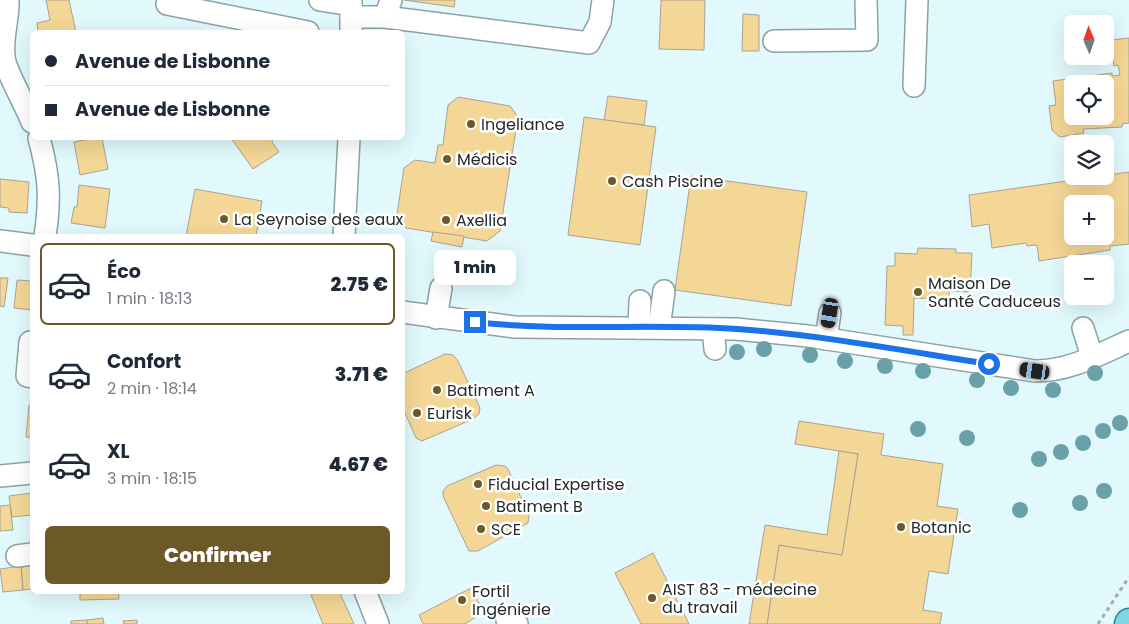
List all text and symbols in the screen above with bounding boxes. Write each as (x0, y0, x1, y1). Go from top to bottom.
north arrow (1064, 15, 1114, 65)
map controls (1064, 15, 1114, 305)
text: Avenue de Lisbonne (75, 48, 270, 75)
button: locate (1064, 75, 1114, 125)
text: Avenue de Lisbonne (75, 96, 270, 123)
place label: Ingeliance (481, 113, 565, 136)
marker: Ingeliance (465, 118, 477, 130)
button: layers (1064, 135, 1114, 185)
place label: Médicis (457, 148, 517, 171)
marker: Médicis (441, 153, 453, 165)
place label: Cash Piscine (622, 170, 723, 193)
marker: Cash Piscine (606, 175, 618, 187)
button: + (1064, 195, 1114, 245)
place label: La Seynoise des eaux (234, 208, 404, 231)
place label: Axellia (456, 209, 507, 232)
marker: La Seynoise des eaux (218, 213, 230, 225)
marker: Axellia (440, 214, 452, 226)
callout: 1 min (434, 250, 516, 284)
button: − (1064, 255, 1114, 305)
text: 1 min (454, 256, 496, 279)
text: Éco (107, 258, 141, 285)
icon: car (47, 262, 92, 307)
text: 2.75 € (330, 271, 388, 298)
place label: Maison De Santé Caduceus (928, 272, 1061, 313)
marker: Maison De Santé Caduceus (912, 286, 924, 298)
text: 1 min · 18:13 (107, 287, 192, 310)
car (820, 297, 839, 329)
route end (464, 311, 486, 333)
text: Confort (107, 348, 181, 375)
icon: car (47, 352, 92, 397)
route start (978, 353, 1000, 375)
text: 3.71 € (335, 361, 388, 388)
car (1019, 361, 1050, 381)
text: 2 min · 18:14 (107, 377, 197, 400)
place label: Batiment A (447, 379, 535, 402)
marker: Batiment A (431, 384, 443, 396)
place label: Eurisk (427, 402, 473, 425)
marker: Eurisk (411, 407, 423, 419)
text: XL (107, 438, 130, 465)
icon: car (47, 442, 92, 487)
text: 4.67 € (328, 451, 388, 478)
text: 3 min · 18:15 (107, 467, 197, 490)
place label: Fiducial Expertise (488, 473, 624, 496)
marker: Fiducial Expertise (472, 478, 484, 490)
place label: Batiment B (496, 495, 583, 518)
marker: Batiment B (480, 500, 492, 512)
place label: Botanic (911, 516, 972, 539)
place label: SCE (491, 518, 521, 541)
marker: Botanic (895, 521, 907, 533)
marker: SCE (475, 523, 487, 535)
button: Confirmer (45, 526, 390, 584)
place label: AIST 83 - médecine du travail (662, 578, 817, 619)
place label: Fortil Ingénierie (472, 580, 551, 621)
marker: AIST 83 - médecine du travail (646, 592, 658, 604)
marker: Fortil Ingénierie (456, 594, 468, 606)

